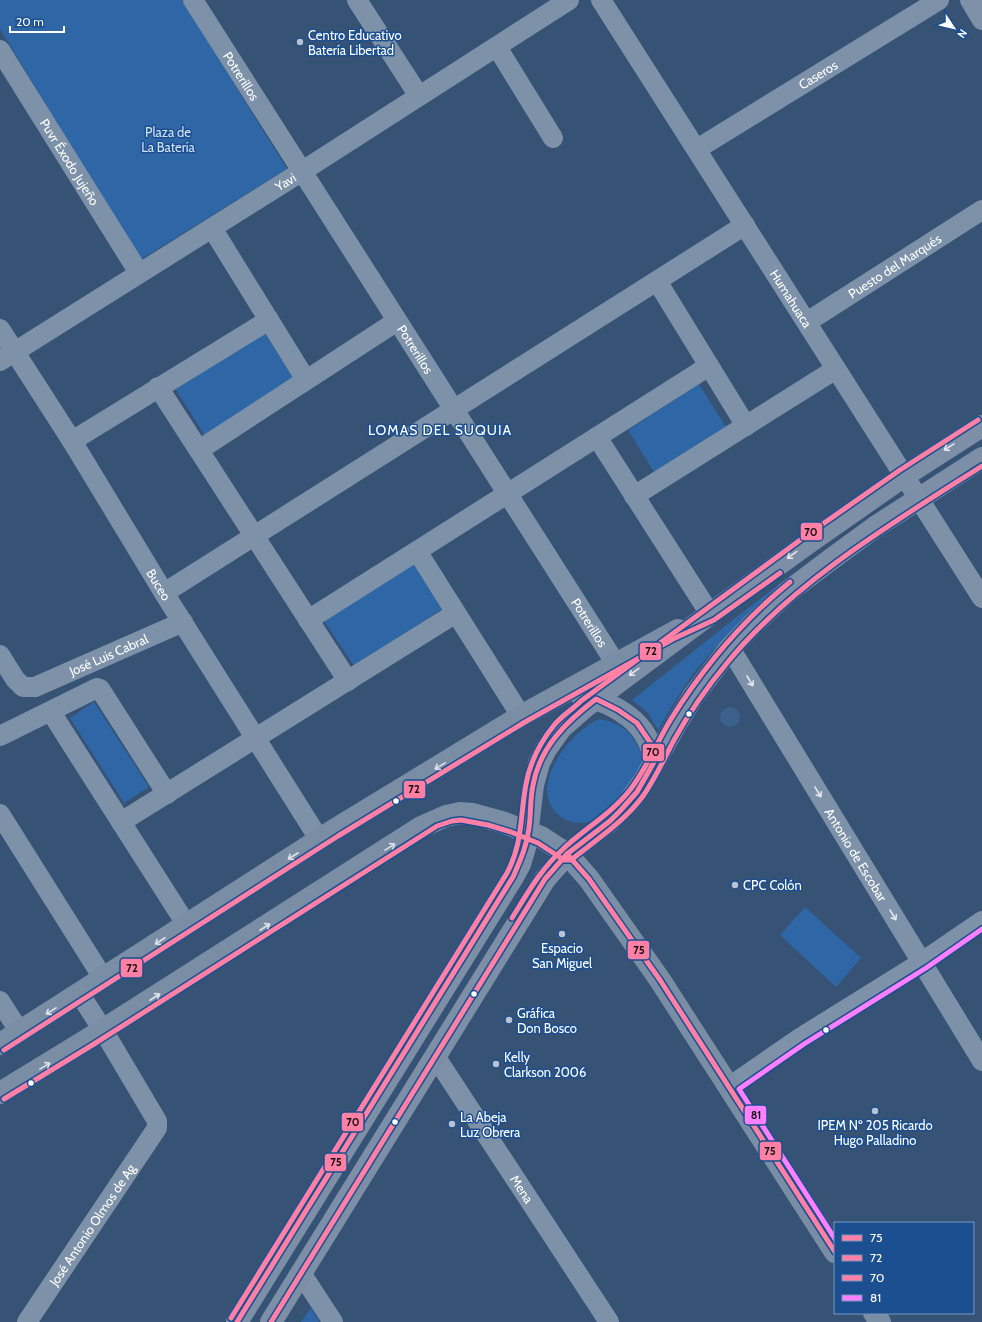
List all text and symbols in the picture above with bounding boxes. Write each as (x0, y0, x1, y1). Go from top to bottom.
scale bar (10, 8, 64, 34)
north arrow (934, 8, 974, 48)
text: 20 m (16, 14, 44, 29)
place label: Centro Educativo Batería Libertad (308, 27, 402, 58)
text: N (954, 27, 970, 41)
marker: Centro Educativo Batería Libertad (295, 37, 305, 47)
street label: Potrerillos (220, 48, 263, 104)
street label: Caseros (795, 56, 841, 93)
street label: Puvr Éxodo Jujeño (37, 116, 103, 208)
park label: Plaza de La Batería (141, 124, 196, 155)
street label: Yavi (271, 169, 299, 195)
street label: Puesto del Marqués (845, 230, 945, 302)
street label: Humahuaca (767, 267, 816, 331)
street label: Potrerillos (394, 322, 437, 377)
district label: LOMAS DEL SUQUIA (368, 421, 512, 439)
one-way arrow (944, 443, 955, 451)
line badge: 70 (800, 522, 823, 541)
text: 70 (804, 525, 818, 539)
one-way arrow (787, 550, 798, 559)
street label: Buceo (143, 566, 175, 603)
street label: Potrerillos (568, 595, 611, 650)
street label: José Luis Cabral (66, 630, 150, 679)
line badge: 72 (639, 642, 662, 661)
text: 72 (645, 644, 657, 658)
one-way arrow (629, 667, 640, 676)
one-way arrow (746, 675, 754, 686)
unlabelled marker (684, 709, 694, 719)
line badge: 70 (642, 743, 665, 762)
text: 70 (646, 745, 660, 759)
one-way arrow (434, 762, 446, 770)
line badge: 72 (403, 780, 426, 799)
text: 72 (408, 782, 420, 796)
one-way arrow (814, 786, 822, 798)
unlabelled marker (391, 796, 401, 806)
street label: Antonio de Escobar (821, 805, 891, 905)
one-way arrow (385, 843, 396, 851)
one-way arrow (287, 852, 299, 860)
place label: CPC Colón (743, 877, 802, 893)
marker: CPC Colón (730, 880, 740, 890)
one-way arrow (889, 909, 897, 920)
one-way arrow (259, 923, 270, 931)
marker: Espacio San Miguel (557, 929, 567, 939)
one-way arrow (155, 937, 166, 945)
place label: Espacio San Miguel (532, 940, 592, 971)
line badge: 75 (627, 940, 650, 960)
text: 75 (633, 943, 645, 957)
line badge: 72 (120, 958, 143, 978)
text: 72 (126, 961, 138, 975)
unlabelled marker (469, 989, 479, 999)
one-way arrow (149, 992, 161, 1000)
place label: Gráfica Don Bosco (517, 1005, 577, 1036)
one-way arrow (46, 1007, 57, 1015)
marker: Gráfica Don Bosco (504, 1015, 514, 1025)
unlabelled marker (821, 1025, 831, 1035)
place label: Kelly Clarkson 2006 (504, 1049, 586, 1080)
marker: Kelly Clarkson 2006 (491, 1059, 501, 1069)
one-way arrow (39, 1061, 51, 1069)
unlabelled marker (26, 1078, 36, 1088)
line badge: 81 (744, 1105, 767, 1125)
marker: IPEM Nº 205 Ricardo Hugo Palladino (870, 1106, 880, 1116)
text: 81 (751, 1108, 761, 1122)
place label: La Abeja Luz Obrera (460, 1109, 521, 1140)
line badge: 70 (341, 1112, 364, 1132)
text: 70 (346, 1115, 360, 1129)
unlabelled marker (390, 1117, 400, 1127)
place label: IPEM Nº 205 Ricardo Hugo Palladino (817, 1117, 933, 1148)
marker: La Abeja Luz Obrera (447, 1119, 457, 1129)
line badge: 75 (759, 1141, 782, 1161)
text: 75 (764, 1144, 776, 1158)
line badge: 75 (324, 1153, 347, 1172)
text: 75 (330, 1155, 342, 1169)
street label: José Antonio Olmos de Ag (45, 1160, 139, 1290)
street label: Mena (507, 1172, 538, 1207)
legend (834, 1222, 974, 1314)
text: 75 (870, 1230, 883, 1245)
text: 72 (870, 1250, 882, 1265)
text: 70 (870, 1270, 884, 1285)
text: 81 (870, 1290, 881, 1305)

